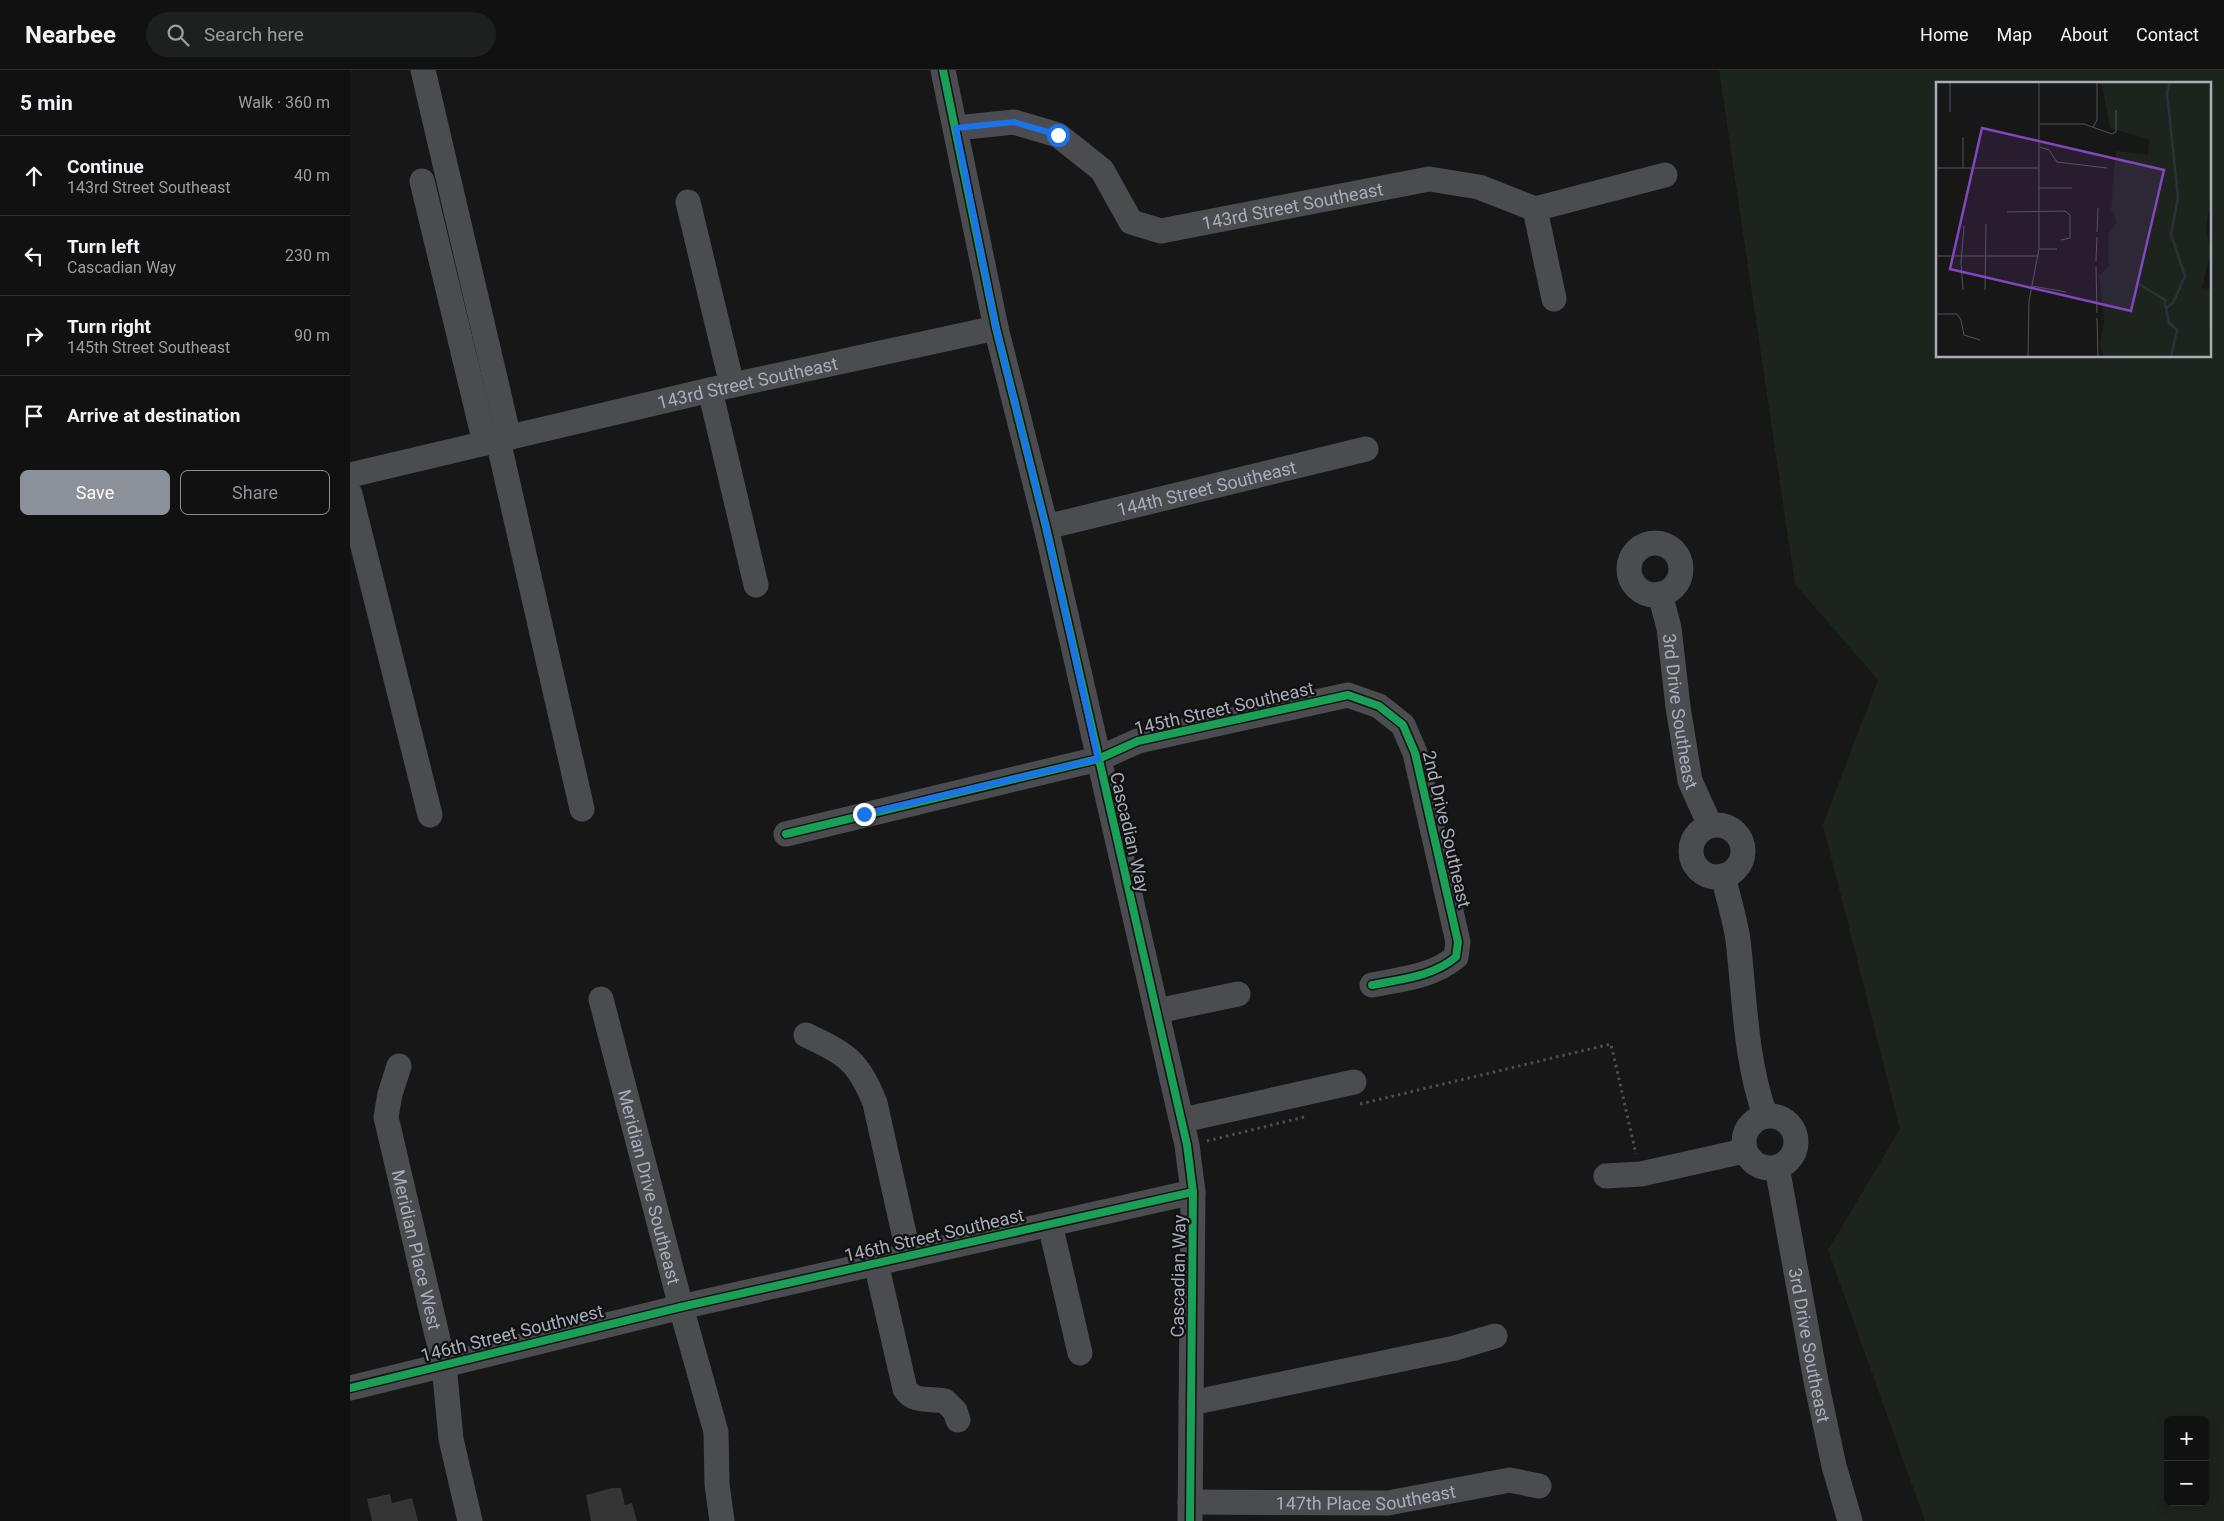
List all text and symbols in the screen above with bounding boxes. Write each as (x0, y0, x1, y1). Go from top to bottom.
search box (146, 12, 496, 57)
text: Nearbee (25, 21, 116, 49)
icon: search (164, 21, 192, 49)
text: Search here (204, 23, 304, 46)
text: Home (1920, 24, 1969, 45)
text: Map (1997, 24, 2032, 45)
text: About (2060, 24, 2108, 45)
text: Contact (2136, 24, 2199, 45)
inset map (1936, 82, 2212, 358)
text: 5 min (20, 91, 73, 115)
text: Walk · 360 m (238, 93, 330, 112)
route start (1047, 124, 1070, 147)
text: Continue (67, 155, 144, 178)
icon: ahead (20, 162, 48, 190)
text: 40 m (294, 166, 330, 185)
text: 143rd Street Southeast (67, 178, 231, 197)
street label: 143rd Street Southeast (1200, 178, 1385, 233)
text: Turn left (67, 235, 140, 258)
icon: left (20, 242, 48, 270)
text: 230 m (285, 246, 330, 265)
text: Cascadian Way (67, 258, 176, 277)
text: Turn right (67, 315, 151, 338)
icon: right (20, 322, 48, 350)
text: 90 m (294, 326, 330, 345)
text: 145th Street Southeast (67, 338, 230, 357)
street label: 143rd Street Southeast (655, 352, 840, 413)
icon: arrive (20, 402, 48, 430)
text: Arrive at destination (67, 404, 240, 427)
street label: 144th Street Southeast (1115, 456, 1298, 520)
button: Save (20, 470, 170, 515)
button: Share (180, 470, 330, 515)
street label: 3rd Drive Southeast (1659, 632, 1703, 793)
street label: 145th Street Southeast (1132, 677, 1316, 739)
street label: 2nd Drive Southeast (1419, 748, 1475, 910)
street label: Cascadian Way (1106, 770, 1154, 895)
route end (853, 803, 876, 826)
street label: Meridian Drive Southeast (614, 1087, 685, 1287)
street label: Meridian Place West (388, 1167, 446, 1332)
street label: 146th Street Southeast (842, 1204, 1026, 1266)
street label: Cascadian Way (1166, 1214, 1190, 1337)
street label: 3rd Drive Southeast (1785, 1266, 1835, 1424)
street label: 146th Street Southwest (418, 1300, 606, 1366)
map controls (2164, 1416, 2209, 1506)
button: + (2164, 1416, 2209, 1461)
button: − (2164, 1461, 2209, 1506)
street label: 147th Place Southeast (1276, 1480, 1457, 1514)

